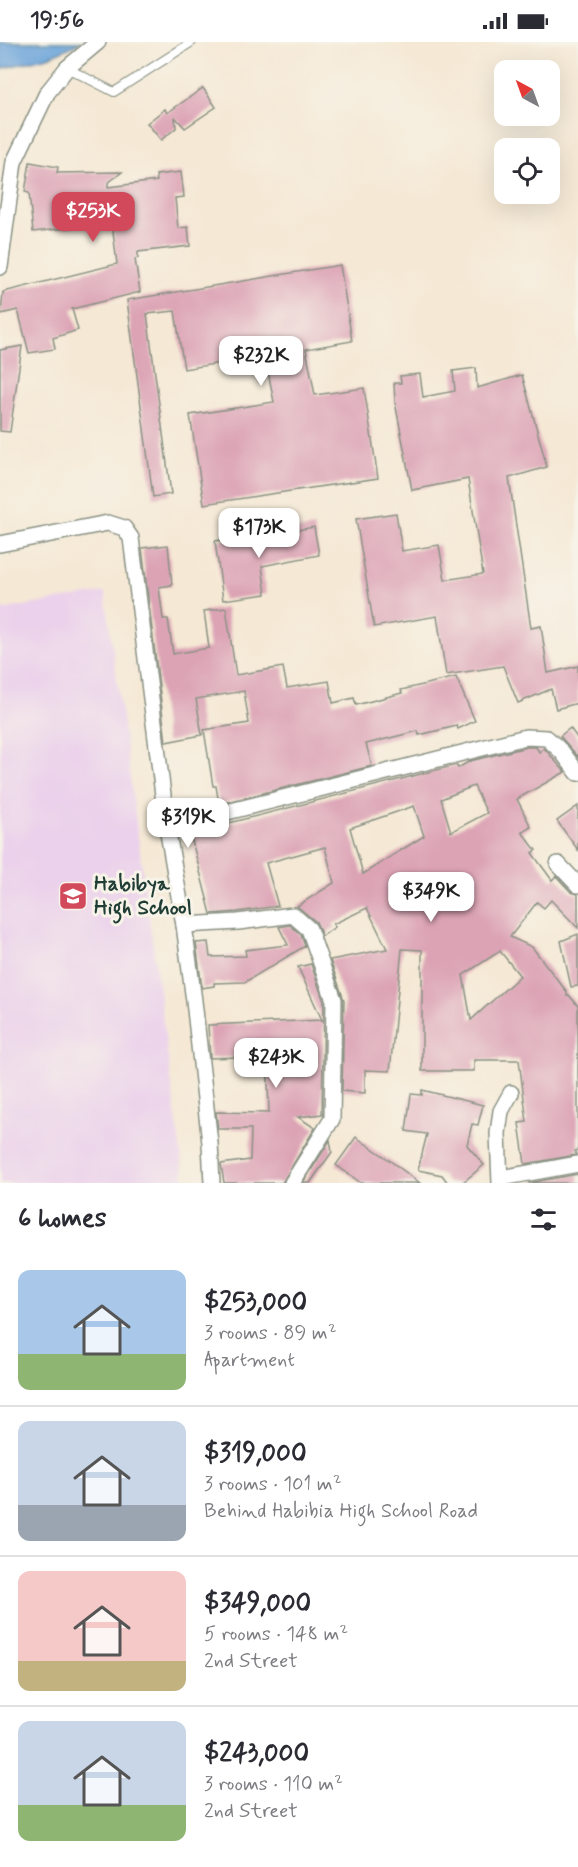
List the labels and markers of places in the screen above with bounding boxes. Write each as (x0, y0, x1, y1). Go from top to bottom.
pin: $253K (51, 192, 135, 243)
pin: $232K (219, 336, 303, 387)
pin: $173K (217, 508, 301, 559)
pin: $319K (146, 798, 230, 849)
place label: Habibya High School (94, 870, 192, 924)
pin: $349K (389, 872, 473, 923)
school or university icon: Habibya High School (57, 880, 89, 912)
pin: $243K (234, 1038, 318, 1089)

